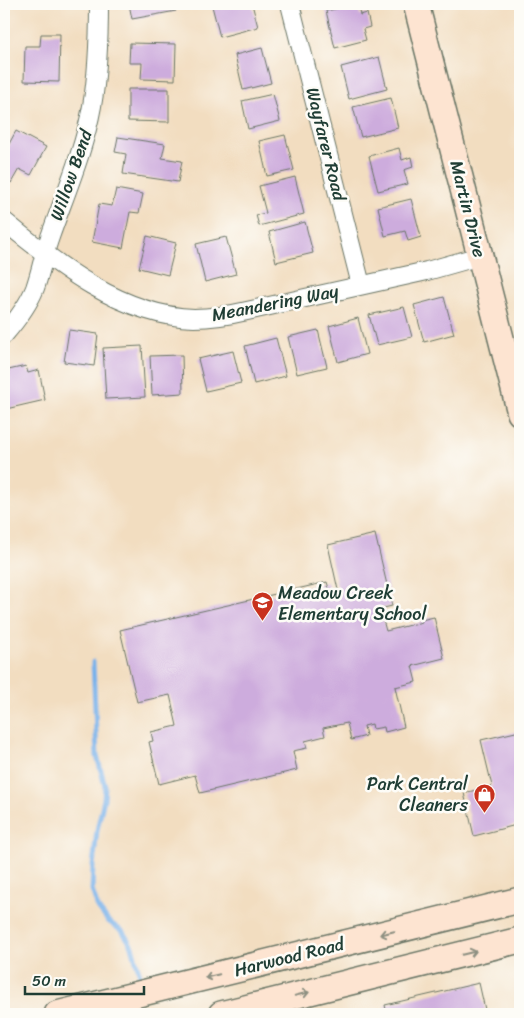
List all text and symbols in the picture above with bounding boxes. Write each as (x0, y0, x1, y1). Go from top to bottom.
street label: Wayfarer Road (296, 84, 356, 206)
street label: Willow Bend (40, 124, 102, 225)
street label: Martin Drive (440, 157, 496, 261)
street label: Meandering Way (209, 275, 342, 331)
place label: Meadow Creek Elementary School (278, 577, 427, 630)
school or university icon: Meadow Creek Elementary School (250, 591, 274, 622)
place label: Park Central Cleaners (367, 768, 469, 821)
shop icon: Park Central Cleaners (472, 782, 496, 813)
street label: Harwood Road (231, 928, 349, 986)
one-way arrow (379, 929, 395, 938)
one-way arrow (461, 948, 477, 957)
scale bar (25, 963, 144, 995)
text: 50 m (32, 968, 67, 994)
one-way arrow (204, 972, 220, 981)
one-way arrow (294, 989, 310, 998)

